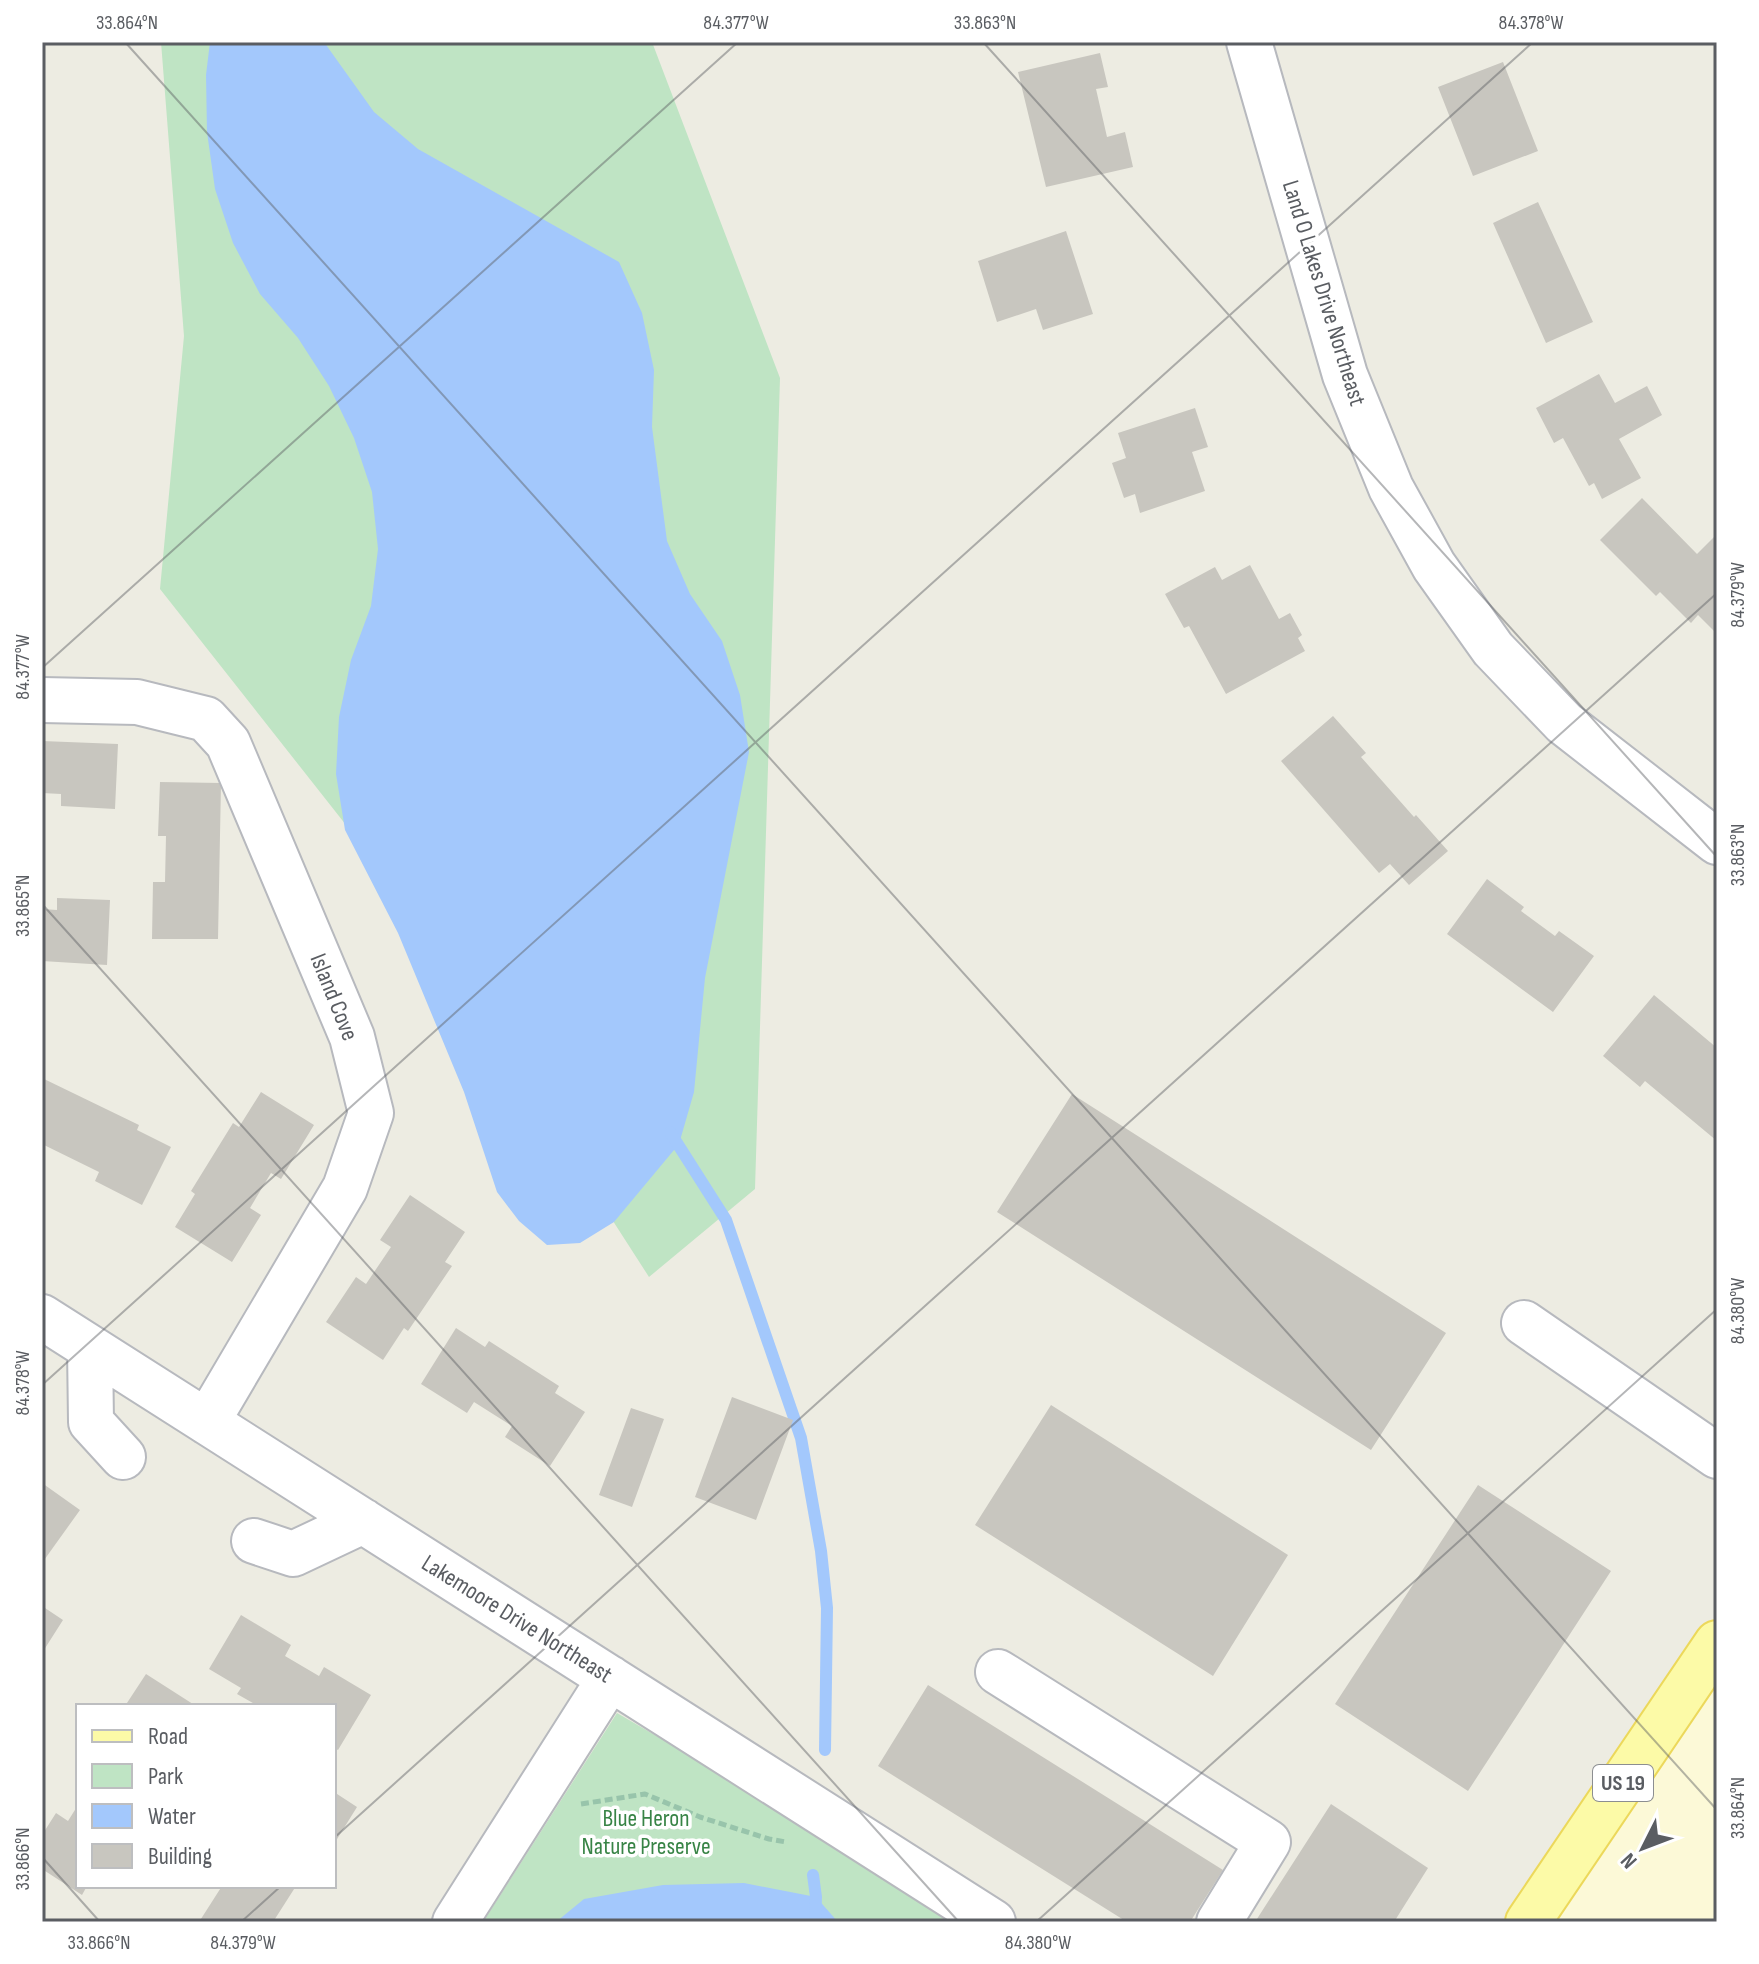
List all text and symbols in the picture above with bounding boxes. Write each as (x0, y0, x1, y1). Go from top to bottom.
text: 33.864°N (96, 11, 158, 35)
text: 84.377°W (703, 11, 769, 35)
text: 33.863°N (954, 11, 1016, 35)
text: 84.378°W (1498, 11, 1564, 35)
street label: Land O Lakes Drive Northeast (1276, 177, 1372, 409)
text: 84.379°W (1726, 562, 1750, 628)
text: 84.377°W (11, 634, 35, 700)
text: 33.863°N (1726, 824, 1750, 886)
text: 33.865°N (11, 875, 35, 937)
street label: Island Cove (303, 949, 365, 1045)
text: 84.380°W (1726, 1278, 1750, 1344)
text: 84.378°W (11, 1350, 35, 1416)
street label: Lakemoore Drive Northeast (416, 1549, 618, 1689)
legend (76, 1704, 336, 1888)
text: Road (148, 1722, 188, 1751)
text: Park (148, 1762, 183, 1791)
road number: US 19 (1593, 1765, 1653, 1801)
text: 33.864°N (1726, 1777, 1750, 1839)
text: Water (148, 1802, 196, 1831)
park label: Blue Heron Nature Preserve (581, 1804, 711, 1861)
north arrow (1603, 1808, 1683, 1888)
text: 33.866°N (11, 1828, 35, 1890)
text: Building (148, 1842, 212, 1871)
text: N (1615, 1847, 1643, 1874)
text: 33.866°N (68, 1931, 130, 1955)
text: 84.379°W (210, 1931, 276, 1955)
text: 84.380°W (1005, 1931, 1071, 1955)

